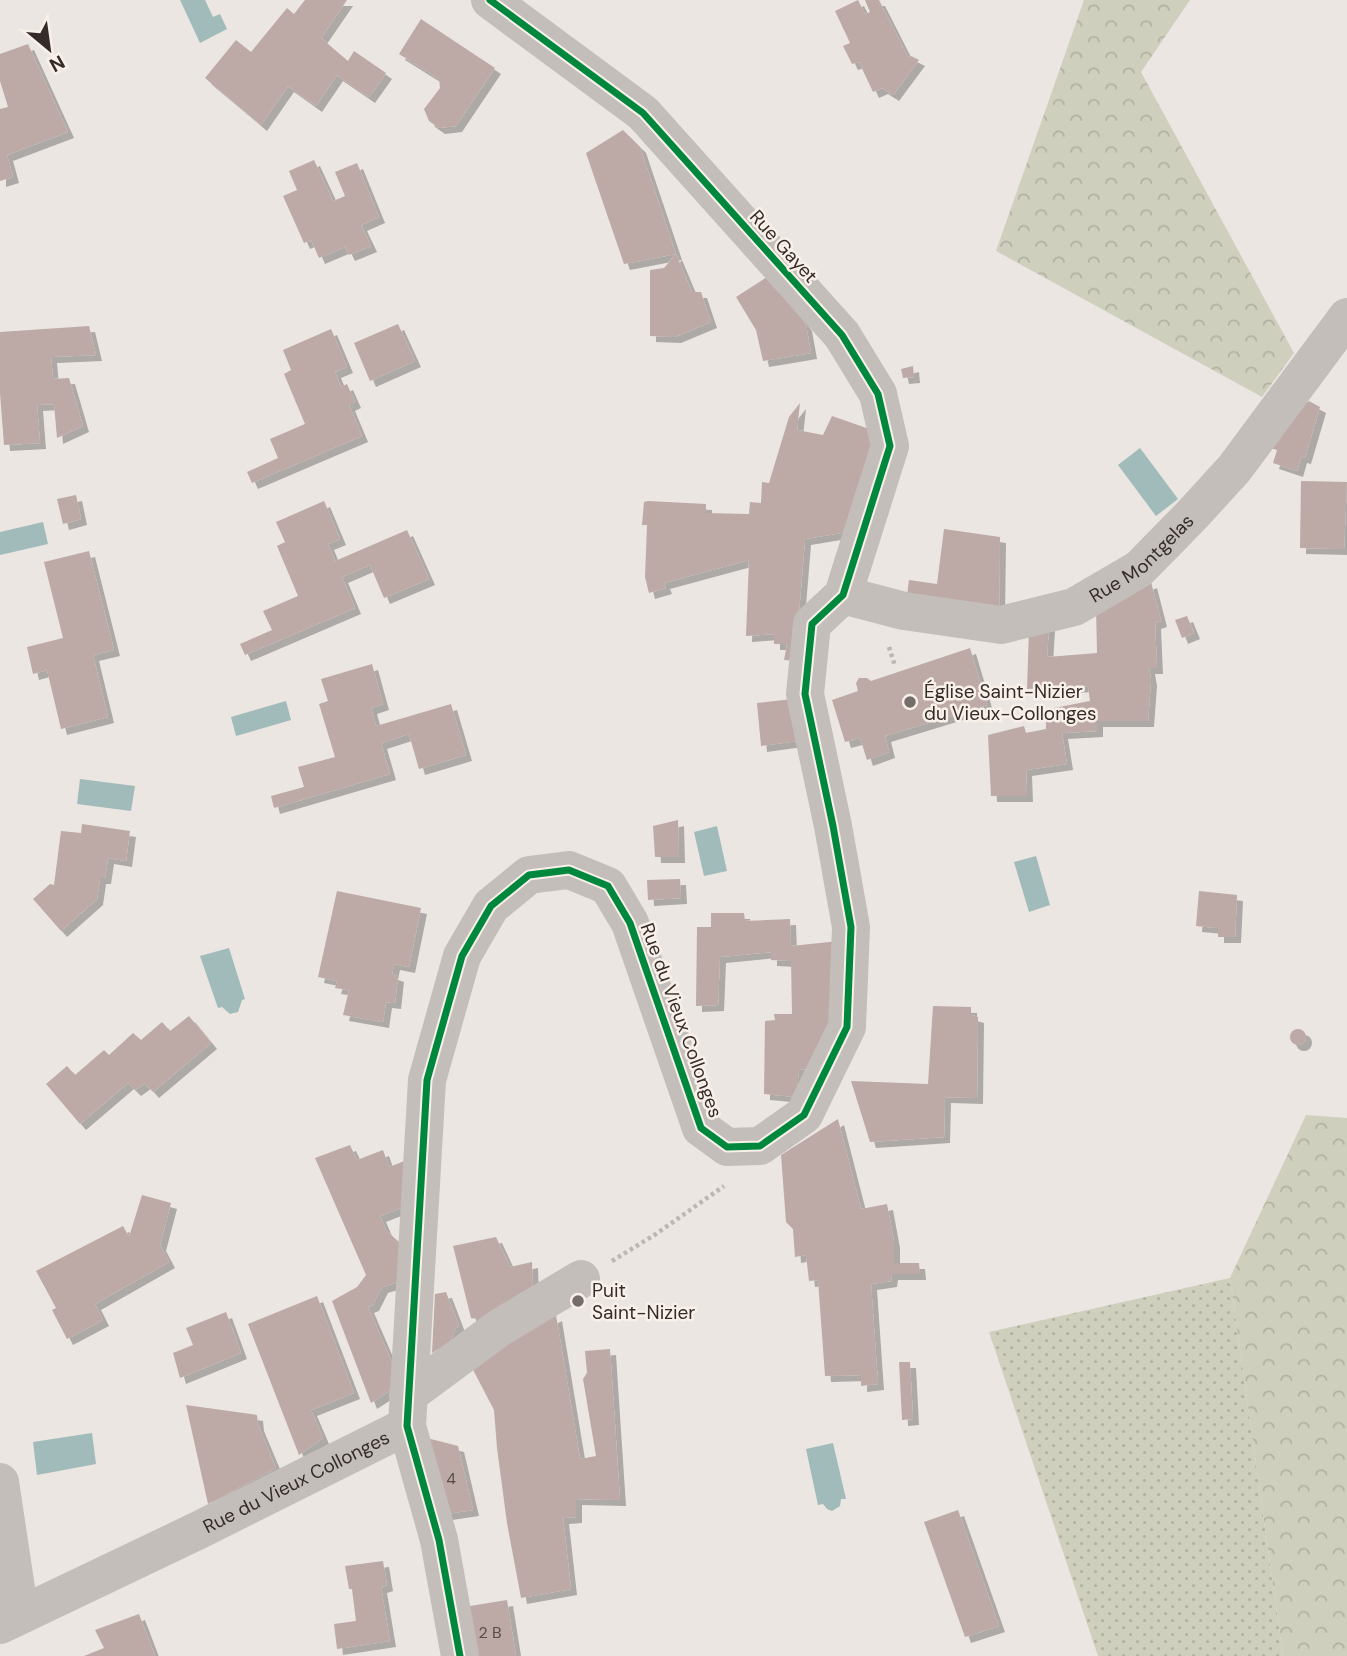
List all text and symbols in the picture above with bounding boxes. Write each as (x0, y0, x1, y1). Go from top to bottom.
north arrow (14, 14, 84, 84)
text: N (45, 49, 69, 78)
street label: Rue Gayet (744, 205, 823, 288)
street label: Rue Montgelas (1085, 509, 1199, 608)
place label: Église Saint-Nizier du Vieux-Collonges (924, 679, 1097, 726)
marker: Église Saint-Nizier du Vieux-Collonges (902, 694, 918, 710)
street label: Rue du Vieux Collonges (635, 919, 728, 1121)
place label: Puit Saint-Nizier (592, 1278, 695, 1325)
marker: Puit Saint-Nizier (570, 1293, 586, 1309)
street label: Rue du Vieux Collonges (199, 1425, 394, 1539)
house number: 4 (446, 1468, 456, 1489)
house number: 2 B (478, 1622, 502, 1643)

